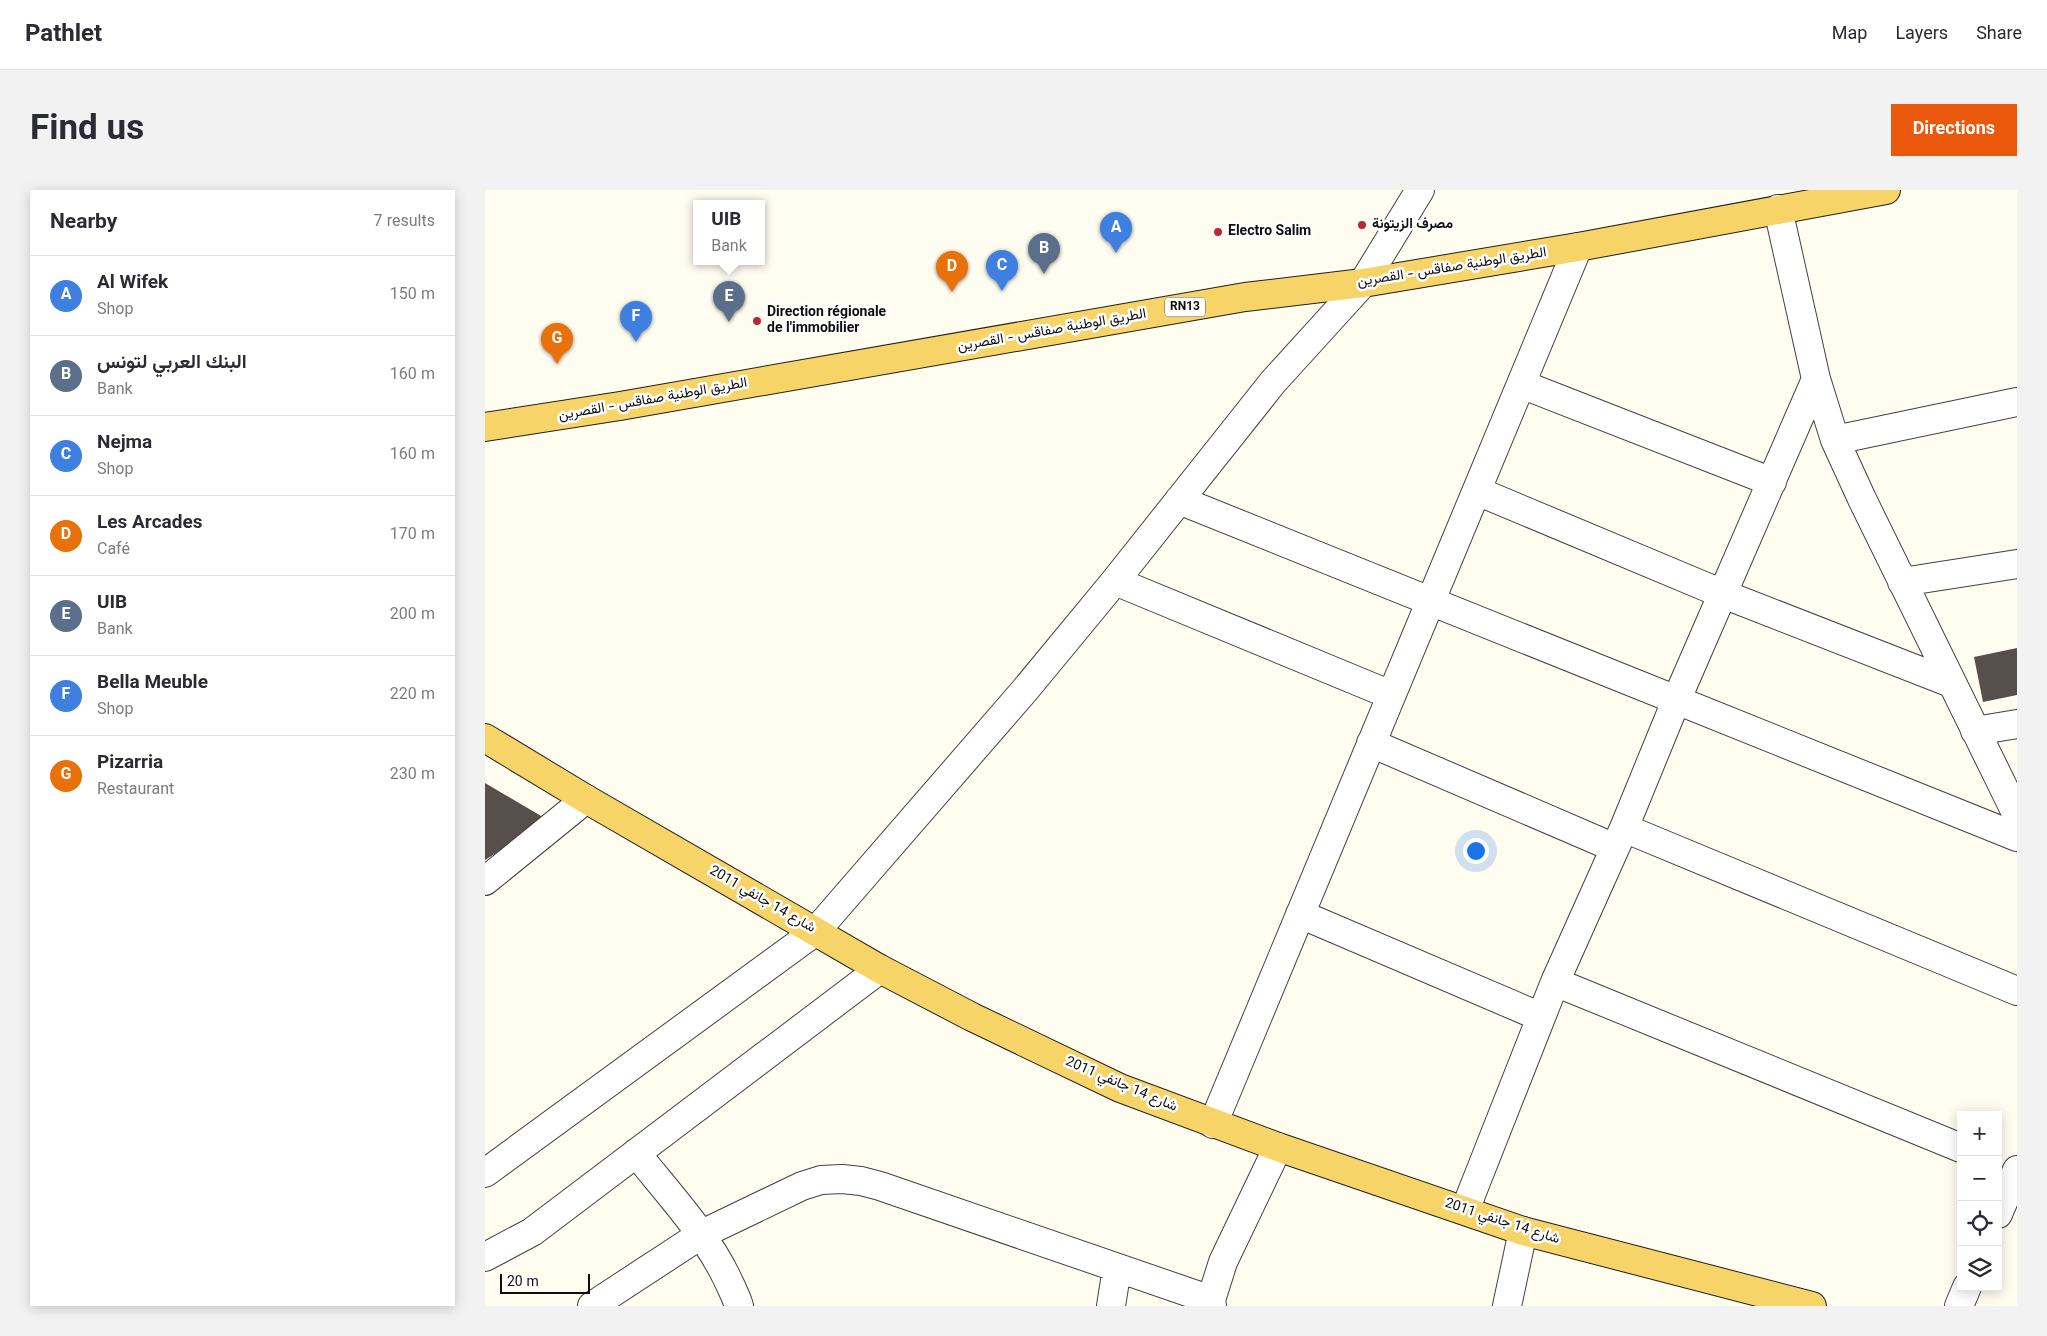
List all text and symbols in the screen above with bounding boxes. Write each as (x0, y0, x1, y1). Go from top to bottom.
text: Pathlet (25, 16, 102, 54)
text: Map (1832, 21, 1867, 49)
text: Layers (1895, 21, 1948, 49)
text: Share (1976, 21, 2022, 49)
text: Find us (30, 103, 144, 158)
button: Directions (1891, 104, 2017, 156)
popup (693, 200, 765, 265)
text: Nearby (50, 206, 117, 239)
text: UIB (711, 206, 741, 235)
text: 7 results (373, 210, 435, 235)
pin: A (1100, 212, 1132, 253)
place label: مصرف الزيتونة (1372, 214, 1453, 236)
marker: مصرف الزيتونة (1356, 219, 1368, 231)
place label: Electro Salim (1228, 221, 1311, 243)
marker: Electro Salim (1212, 226, 1224, 238)
pin: B (1028, 233, 1060, 274)
text: Bank (711, 235, 747, 260)
street label: الطريق الوطنية صفاقس - القصرين (1356, 242, 1548, 294)
pin: C (986, 250, 1018, 291)
pin: D (936, 251, 968, 292)
text: Al Wifek (97, 269, 168, 298)
pin: E (713, 281, 745, 322)
text: A (61, 283, 71, 308)
text: 150 m (390, 283, 435, 308)
text: Shop (97, 298, 133, 323)
road number: RN13 (1165, 298, 1205, 316)
pin: F (620, 301, 652, 342)
place label: Direction régionale de l'immobilier (767, 302, 887, 340)
street label: الطريق الوطنية صفاقس - القصرين (956, 304, 1148, 358)
marker: Direction régionale de l'immobilier (751, 315, 763, 327)
pin: G (541, 323, 573, 364)
text: البنك العربي لتونس (97, 349, 247, 378)
text: B (61, 363, 71, 388)
text: 160 m (390, 363, 435, 388)
street label: الطريق الوطنية صفاقس - القصرين (557, 373, 749, 427)
text: Bank (97, 378, 133, 403)
text: Nejma (97, 429, 152, 458)
text: C (61, 443, 71, 468)
text: 160 m (390, 443, 435, 468)
text: Shop (97, 458, 133, 483)
text: Les Arcades (97, 509, 202, 538)
text: D (61, 523, 71, 548)
text: 170 m (390, 523, 435, 548)
text: Café (97, 538, 130, 563)
text: UIB (97, 589, 127, 618)
text: E (62, 603, 71, 628)
text: 200 m (390, 603, 435, 628)
text: Bank (97, 618, 133, 643)
text: Bella Meuble (97, 669, 208, 698)
text: F (62, 683, 70, 708)
text: 220 m (390, 683, 435, 708)
text: Shop (97, 698, 133, 723)
text: Pizarria (97, 749, 163, 778)
text: G (61, 763, 71, 788)
text: 230 m (390, 763, 435, 788)
text: Restaurant (97, 778, 174, 803)
your location (1463, 838, 1489, 864)
street label: شارع 14 جانفي 2011 (705, 861, 819, 939)
street label: شارع 14 جانفي 2011 (1062, 1051, 1180, 1119)
map controls (1957, 1111, 2002, 1291)
button: + (1957, 1111, 2002, 1156)
button: − (1957, 1156, 2002, 1201)
street label: شارع 14 جانفي 2011 (1442, 1193, 1562, 1251)
button: locate (1957, 1201, 2002, 1246)
button: layers (1957, 1246, 2002, 1291)
scale bar (500, 1271, 590, 1294)
text: 20 m (507, 1272, 539, 1294)

